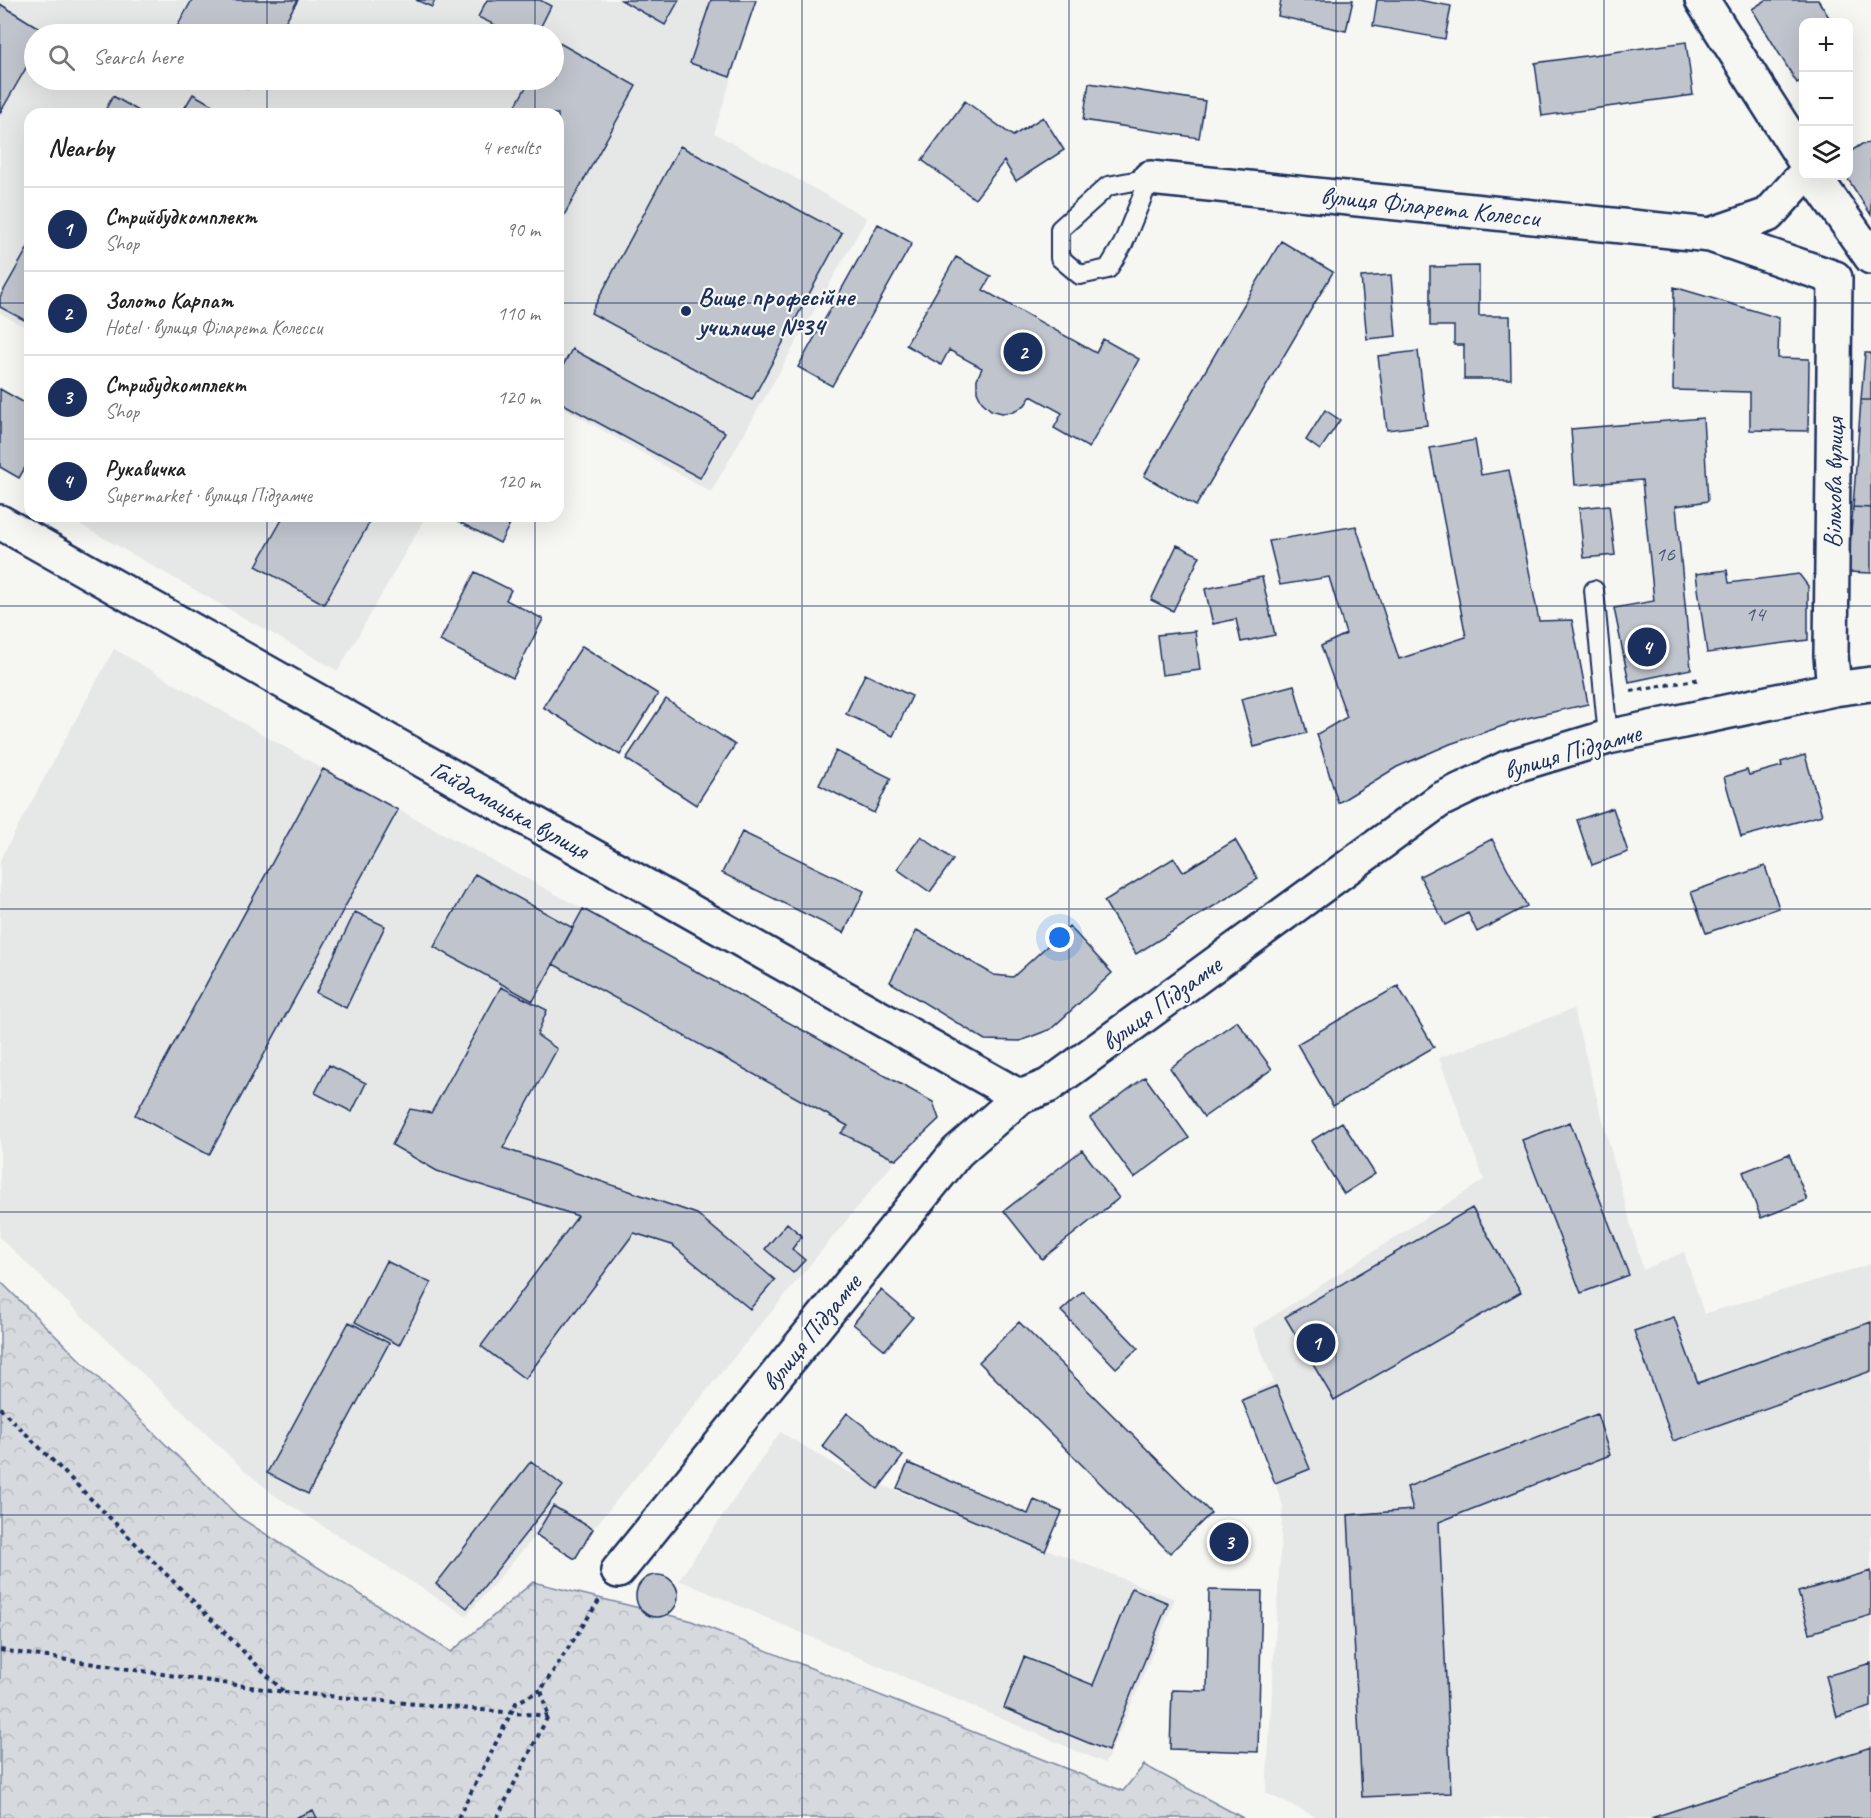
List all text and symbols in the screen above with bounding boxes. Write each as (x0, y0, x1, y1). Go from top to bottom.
map controls (1799, 18, 1853, 180)
button: + (1799, 18, 1853, 72)
search box (24, 24, 564, 90)
icon: search (45, 41, 78, 74)
text: Search here (93, 43, 183, 71)
button: − (1799, 72, 1853, 126)
button: layers (1799, 126, 1853, 180)
text: Nearby (48, 131, 113, 164)
text: 4 results (481, 135, 540, 160)
street label: вулиця Філарета Колесси (1319, 179, 1544, 235)
text: Стрийбудкомплект (105, 203, 257, 231)
text: 1 (63, 217, 72, 242)
text: 90 m (506, 217, 540, 242)
text: Shop (105, 231, 139, 256)
place label: Вище професійне училище №34 (696, 280, 856, 343)
text: Золото Карпат (105, 287, 233, 315)
text: 2 (63, 301, 72, 326)
text: 110 m (497, 301, 540, 326)
marker: Вище професійне училище №34 (679, 304, 693, 318)
text: Hotel · вулиця Філарета Колесси (105, 315, 322, 340)
pin: 2 (1004, 330, 1042, 374)
text: Стрибудкомплект (105, 371, 245, 399)
text: 3 (63, 385, 72, 410)
text: 120 m (497, 385, 540, 410)
text: Shop (105, 399, 139, 424)
street label: Вільхова вулиця (1816, 416, 1851, 549)
text: Рукавичка (105, 455, 184, 483)
text: 4 (63, 469, 72, 494)
text: 120 m (497, 469, 540, 494)
text: Supermarket · вулиця Підзамче (105, 483, 312, 508)
house number: 16 (1655, 540, 1676, 568)
house number: 14 (1745, 600, 1767, 628)
pin: 4 (1628, 624, 1666, 670)
street label: вулиця Підзамче (1500, 716, 1646, 787)
street label: Гайдамацька вулиця (425, 752, 596, 867)
your location (1045, 923, 1074, 952)
street label: вулиця Підзамче (1095, 948, 1229, 1058)
street label: вулиця Підзамче (754, 1266, 870, 1398)
pin: 1 (1296, 1320, 1336, 1366)
pin: 3 (1210, 1520, 1248, 1564)

